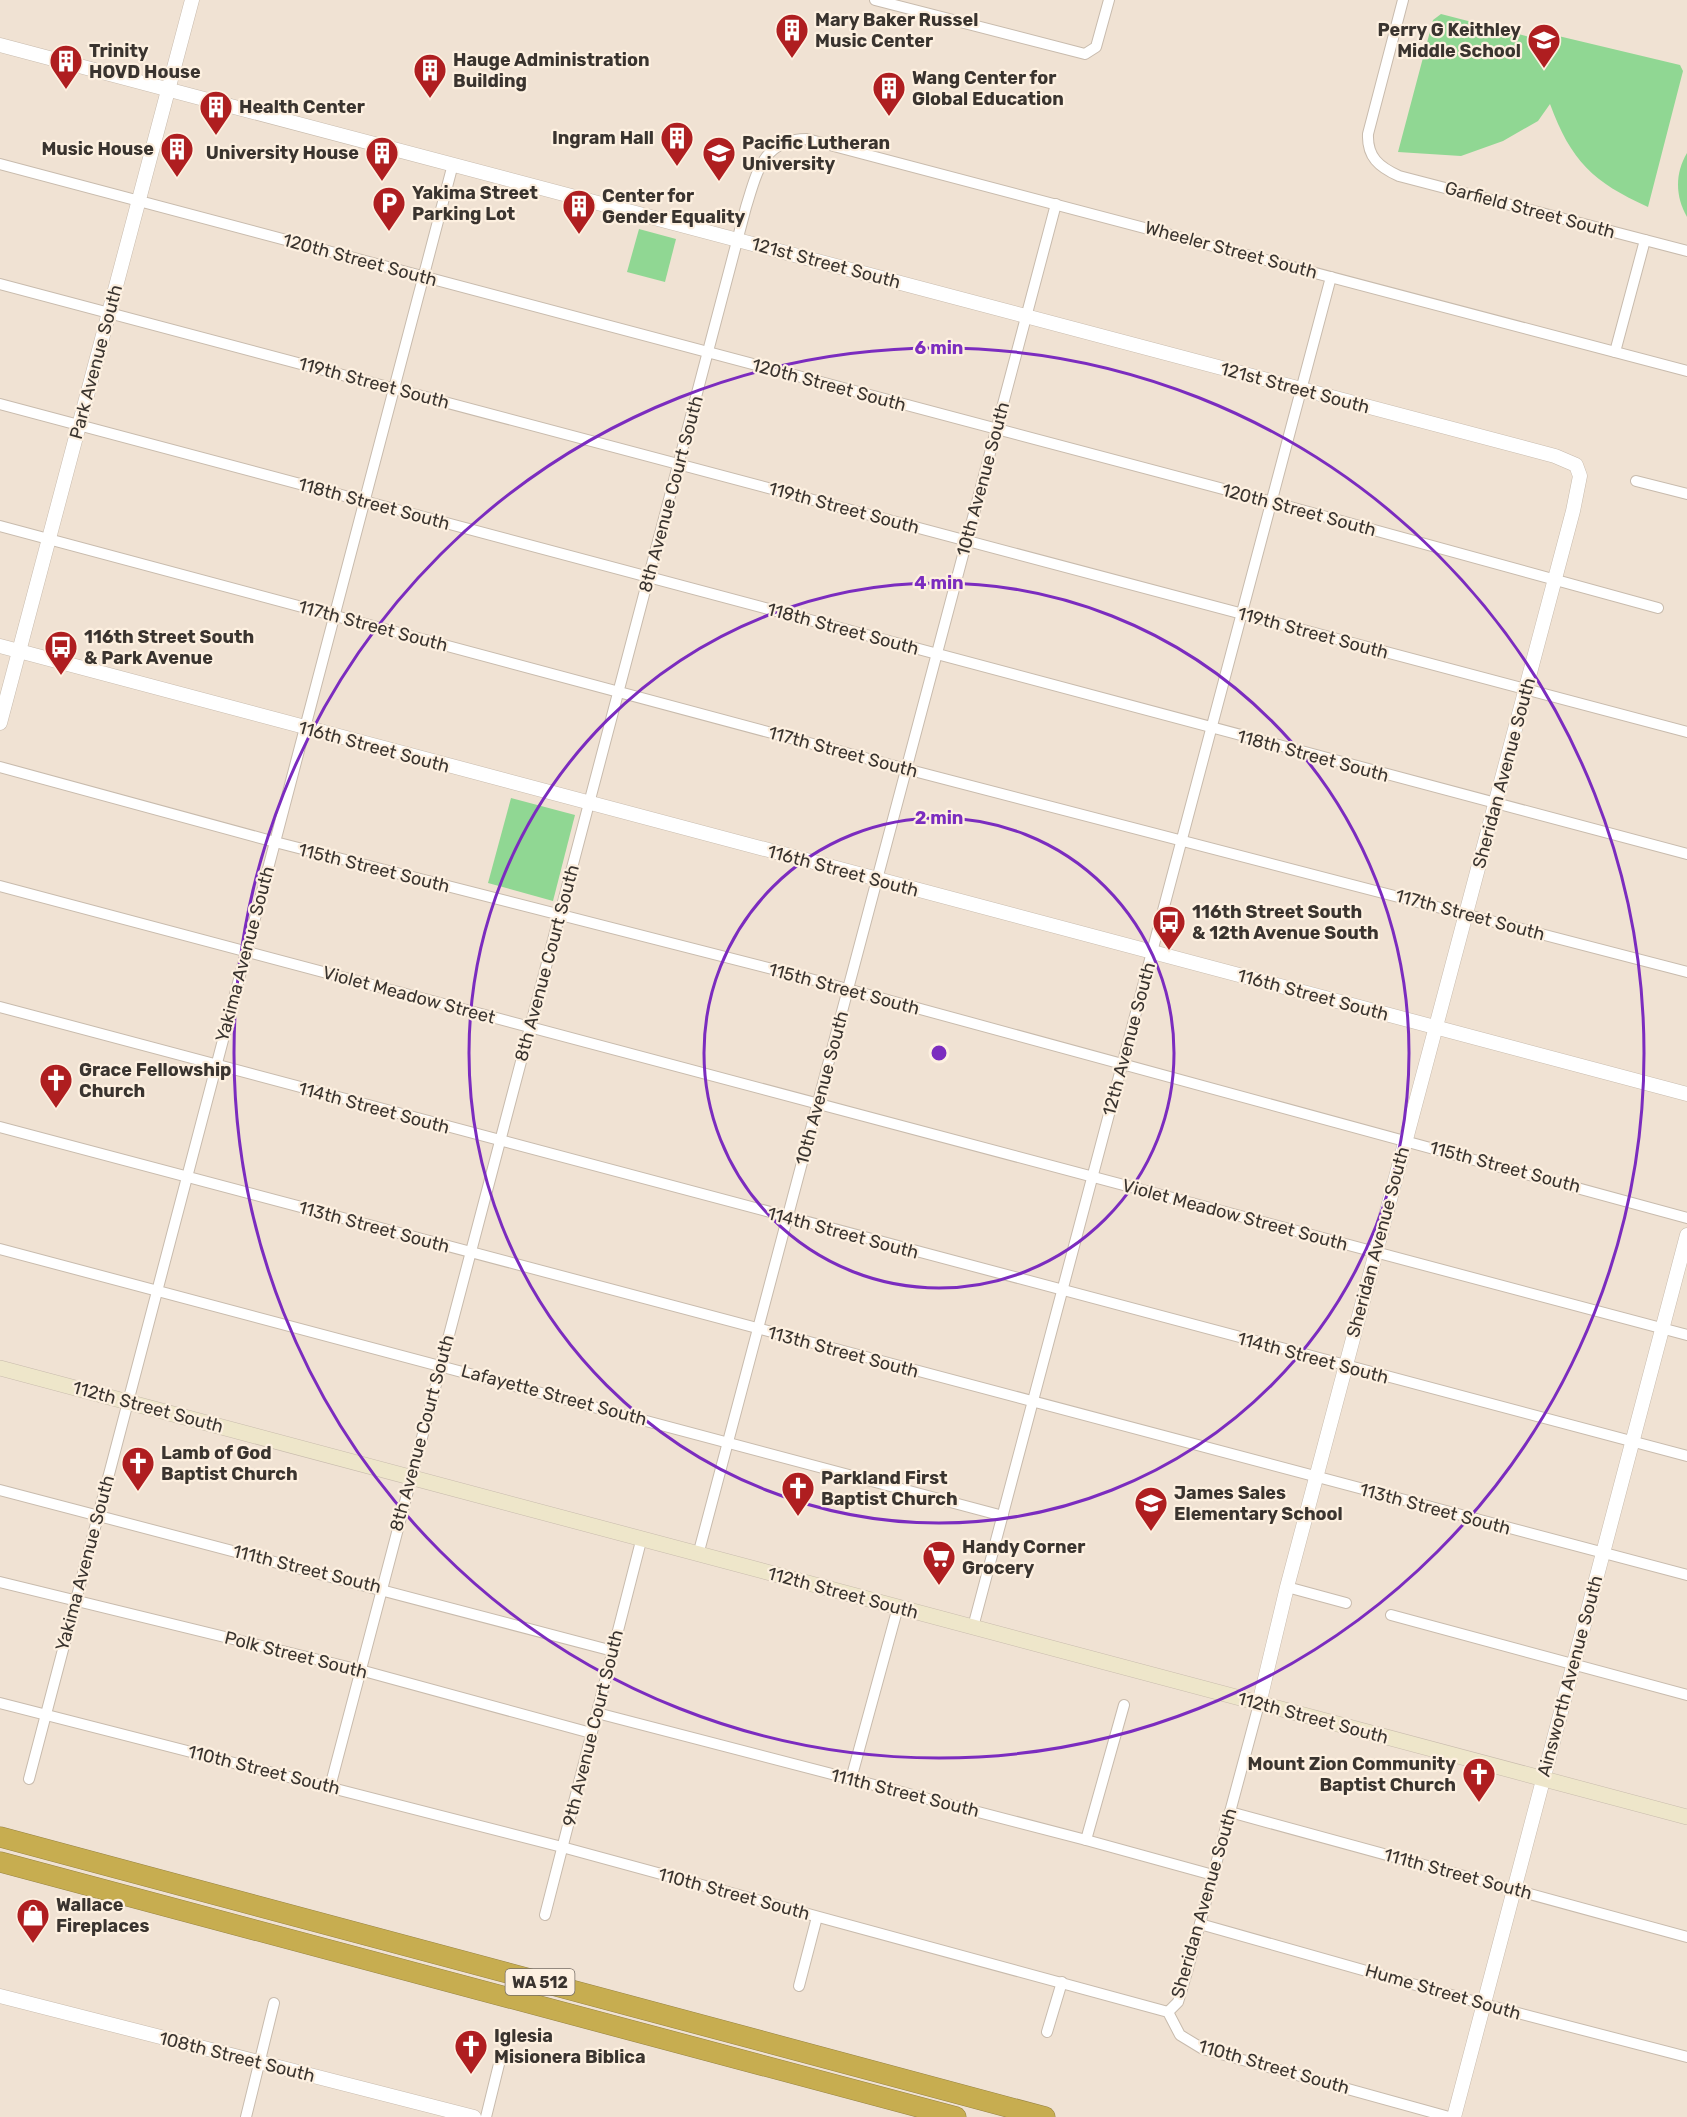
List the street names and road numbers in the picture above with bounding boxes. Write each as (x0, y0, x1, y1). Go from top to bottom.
street label: Garfield Street South (1442, 177, 1618, 243)
street label: Wheeler Street South (1142, 216, 1320, 284)
street label: 120th Street South (280, 229, 440, 291)
street label: 121st Street South (749, 233, 903, 293)
street label: Park Avenue South (65, 282, 127, 442)
street label: 119th Street South (296, 352, 452, 414)
street label: 120th Street South (749, 354, 909, 416)
street label: 121st Street South (1218, 358, 1372, 418)
street label: 8th Avenue Court South (634, 393, 708, 595)
street label: 10th Avenue South (952, 399, 1014, 559)
street label: 118th Street South (296, 473, 452, 535)
street label: 119th Street South (766, 477, 922, 539)
street label: 120th Street South (1219, 479, 1379, 541)
street label: 117th Street South (296, 595, 450, 657)
street label: 118th Street South (765, 598, 921, 660)
street label: 119th Street South (1235, 602, 1391, 664)
street label: Sheridan Avenue South (1468, 675, 1540, 871)
street label: 116th Street South (296, 716, 452, 778)
street label: 117th Street South (766, 721, 920, 783)
street label: 118th Street South (1235, 725, 1391, 787)
street label: 115th Street South (296, 839, 452, 897)
street label: 116th Street South (765, 840, 921, 902)
street label: 8th Avenue Court South (510, 862, 584, 1064)
street label: Yakima Avenue South (211, 864, 279, 1044)
street label: 117th Street South (1393, 884, 1547, 946)
street label: 115th Street South (766, 958, 922, 1020)
street label: 12th Avenue South (1098, 960, 1160, 1118)
street label: Violet Meadow Street (320, 961, 498, 1029)
street label: 116th Street South (1235, 964, 1391, 1026)
street label: 10th Avenue South (791, 1008, 853, 1168)
street label: 114th Street South (296, 1077, 452, 1139)
street label: 115th Street South (1427, 1136, 1583, 1198)
street label: Sheridan Avenue South (1342, 1144, 1414, 1340)
street label: Violet Meadow Street South (1120, 1174, 1350, 1256)
street label: 113th Street South (296, 1196, 452, 1258)
street label: 114th Street South (765, 1202, 921, 1264)
street label: 113th Street South (765, 1321, 921, 1383)
street label: 114th Street South (1235, 1327, 1391, 1389)
street label: 8th Avenue Court South (385, 1332, 459, 1534)
street label: Lafayette Street South (459, 1360, 649, 1430)
street label: 112th Street South (70, 1376, 226, 1438)
street label: Yakima Avenue South (51, 1473, 119, 1653)
street label: 113th Street South (1357, 1478, 1513, 1540)
street label: 111th Street South (230, 1540, 384, 1598)
street label: 112th Street South (765, 1562, 921, 1624)
street label: Ainsworth Avenue South (1533, 1573, 1607, 1779)
street label: Polk Street South (222, 1627, 370, 1683)
street label: 9th Avenue Court South (558, 1627, 628, 1829)
street label: 112th Street South (1235, 1687, 1391, 1749)
street label: 110th Street South (186, 1740, 342, 1800)
street label: 111th Street South (828, 1764, 982, 1822)
street label: Sheridan Avenue South (1166, 1805, 1242, 2001)
street label: 111th Street South (1382, 1844, 1534, 1904)
street label: 110th Street South (656, 1863, 812, 1925)
street label: Hume Street South (1363, 1959, 1523, 2025)
road number: WA 512 (506, 1969, 574, 1995)
street label: 108th Street South (157, 2027, 317, 2087)
street label: 110th Street South (1196, 2035, 1352, 2099)

